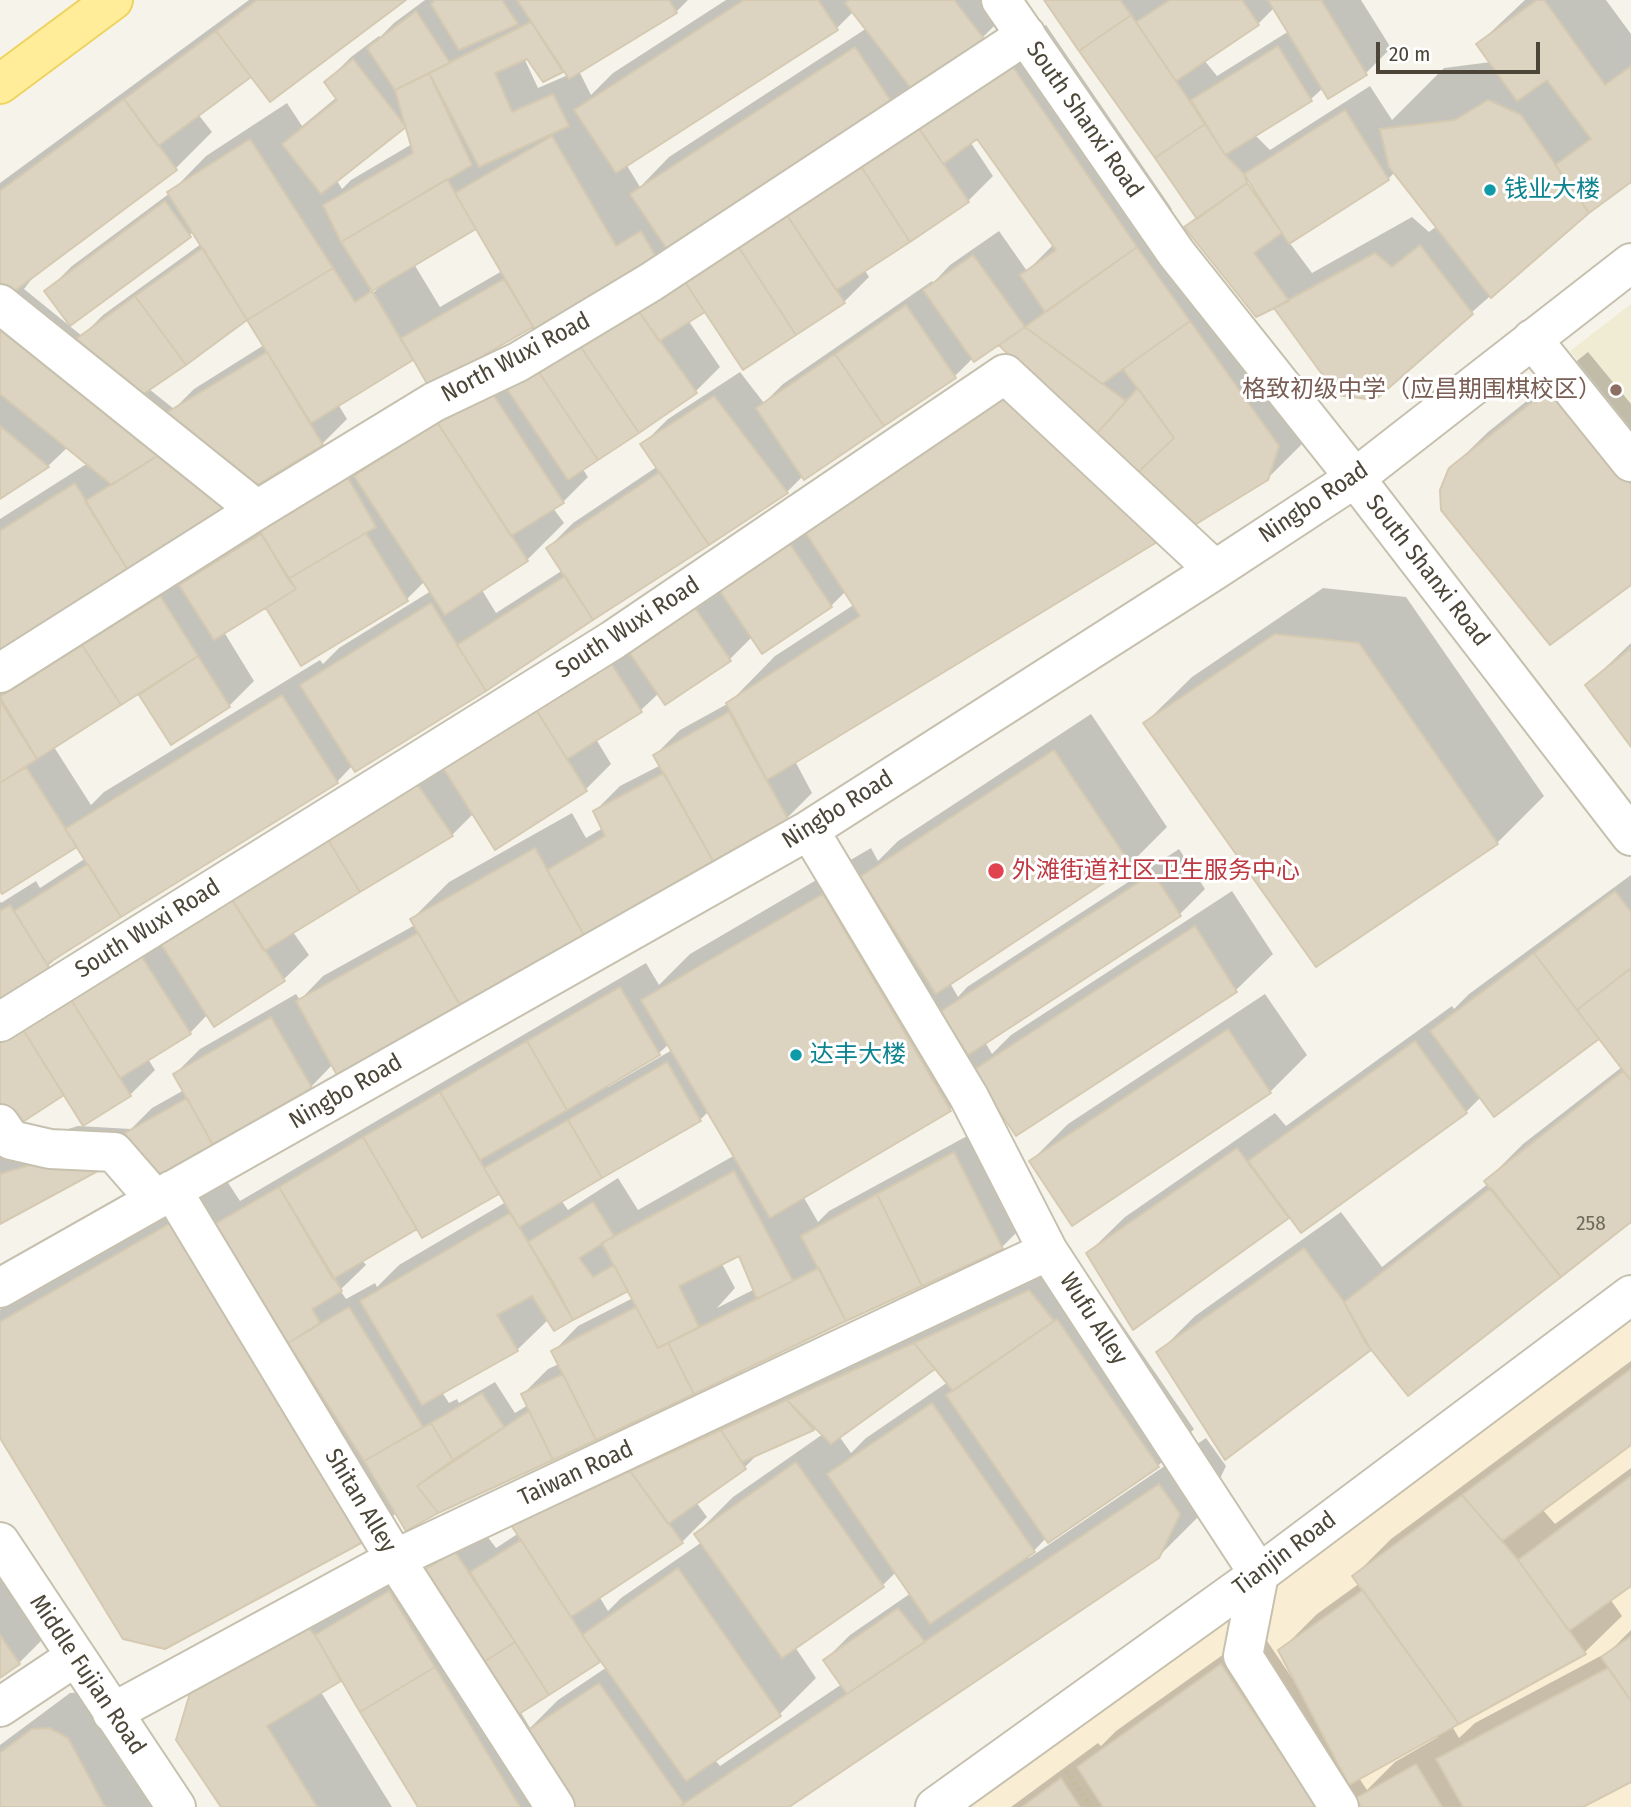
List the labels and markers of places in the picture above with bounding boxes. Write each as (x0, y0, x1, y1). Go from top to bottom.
place label: 钱业大楼 (1504, 176, 1600, 204)
marker: 钱业大楼 (1482, 182, 1498, 198)
place label: 格致初级中学（应昌期围棋校区） (1242, 376, 1602, 404)
marker: 格致初级中学（应昌期围棋校区） (1608, 382, 1624, 398)
place label: 外滩街道社区卫生服务中心 (1012, 857, 1300, 885)
marker: 外滩街道社区卫生服务中心 (986, 861, 1006, 881)
place label: 达丰大楼 (810, 1041, 906, 1069)
marker: 达丰大楼 (788, 1047, 804, 1063)

